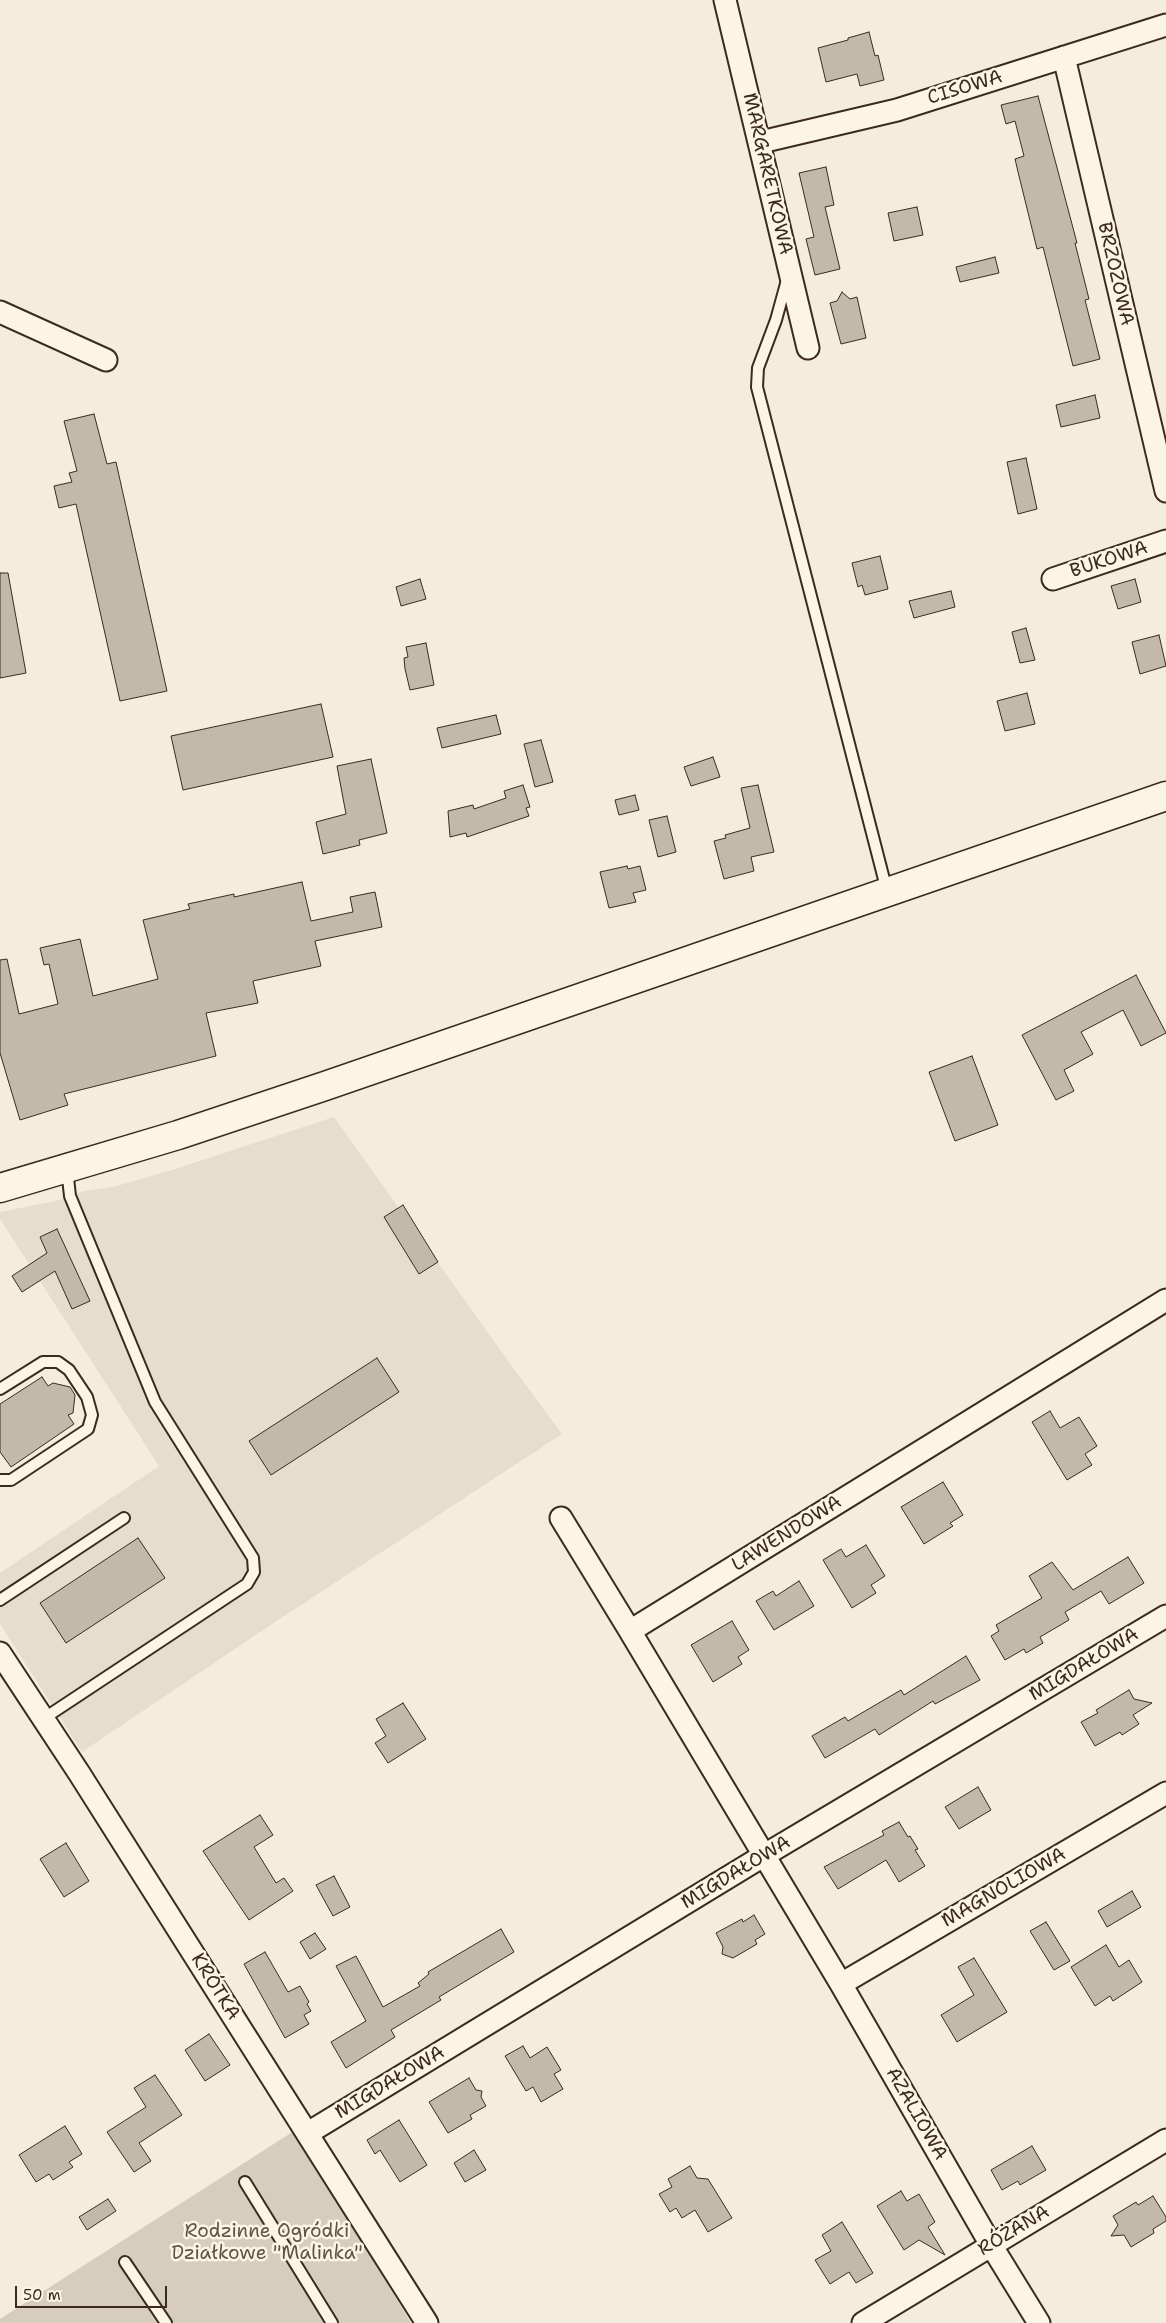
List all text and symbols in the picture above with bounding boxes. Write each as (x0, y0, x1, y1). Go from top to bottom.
street label: CISOWA (925, 66, 1005, 110)
street label: MARGARETKOWA (737, 91, 797, 257)
street label: BRZOZOWA (1092, 220, 1138, 328)
street label: BUKOWA (1067, 537, 1151, 583)
street label: LAWENDOWA (728, 1491, 846, 1577)
street label: MIGDAŁOWA (1025, 1623, 1143, 1707)
street label: MIGDAŁOWA (677, 1831, 795, 1915)
street label: MAGNOLIOWA (938, 1843, 1070, 1933)
street label: KRÓTKA (186, 1949, 244, 2025)
street label: MIGDAŁOWA (331, 2041, 449, 2125)
street label: AZALIOWA (880, 2064, 952, 2164)
street label: RÓŻANA (974, 2201, 1054, 2261)
park label: Rodzinne Ogródki Działkowe "Malinka" (171, 2221, 363, 2265)
scale bar (18, 2276, 170, 2308)
text: 50 m (23, 2285, 61, 2305)

